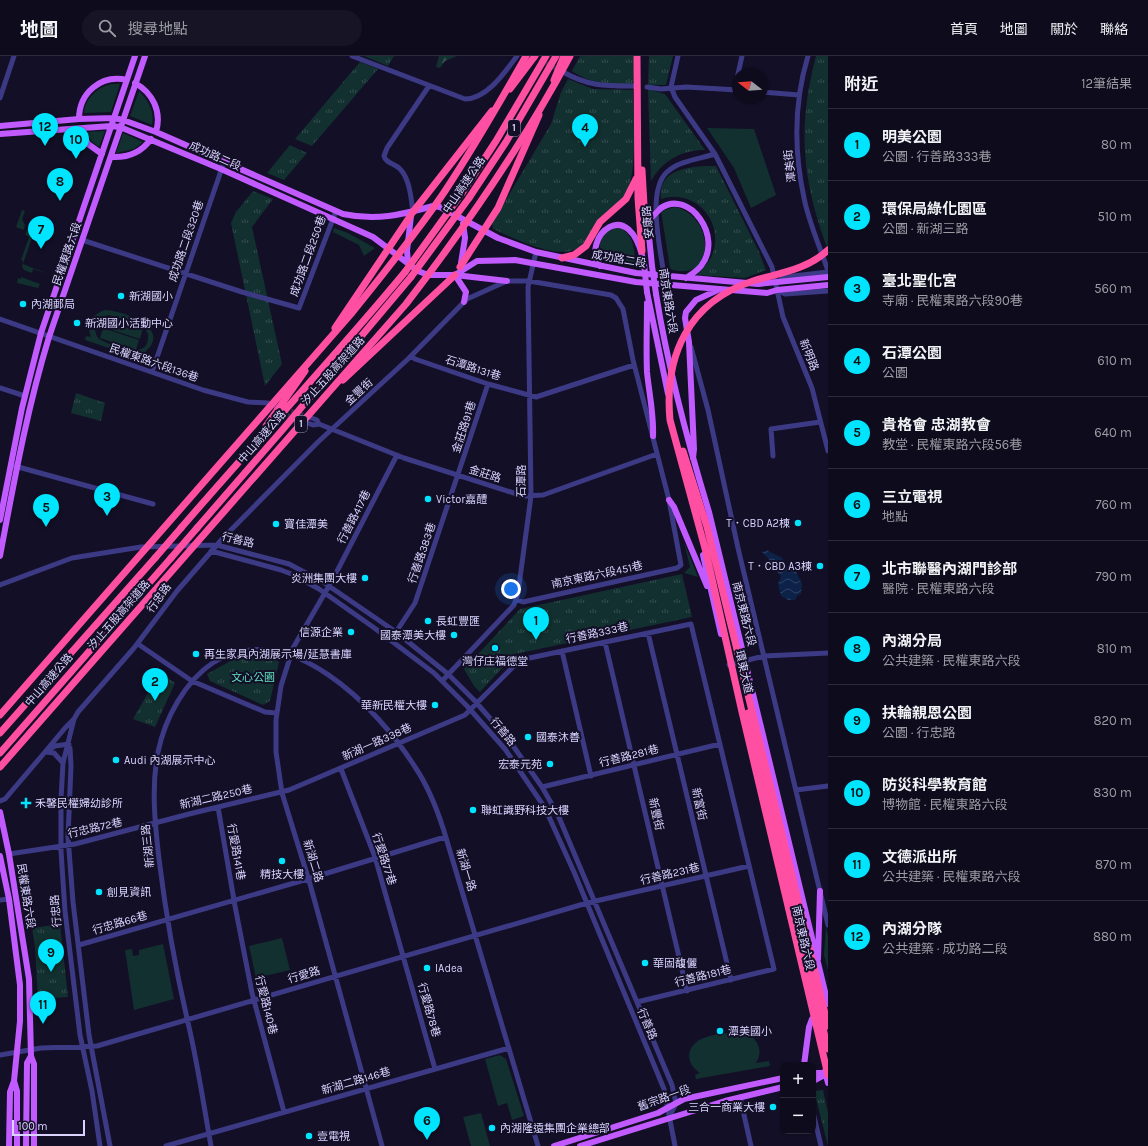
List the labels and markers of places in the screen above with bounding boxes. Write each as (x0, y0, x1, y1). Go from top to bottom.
pin: 12 (32, 113, 58, 146)
pin: 4 (572, 114, 598, 147)
pin: 10 (63, 126, 89, 159)
pin: 8 (47, 168, 73, 201)
pin: 7 (28, 216, 54, 249)
place label: 新湖國小 (129, 290, 173, 303)
marker: 新湖國小 (116, 291, 126, 301)
place label: 內湖郵局 (31, 298, 75, 311)
marker: 內湖郵局 (18, 299, 28, 309)
place label: 新湖國小活動中心 (85, 317, 173, 330)
marker: 新湖國小活動中心 (72, 318, 82, 328)
pin: 3 (94, 483, 120, 516)
place label: Victor嘉醴 (436, 493, 487, 506)
pin: 5 (33, 494, 59, 527)
marker: Victor嘉醴 (423, 494, 433, 504)
place label: T．CBD A2棟 (726, 517, 790, 530)
place label: 寶佳潭美 (284, 518, 328, 531)
marker: T．CBD A2棟 (793, 518, 803, 528)
marker: 寶佳潭美 (271, 519, 281, 529)
place label: T．CBD A3棟 (748, 560, 812, 573)
marker: T．CBD A3棟 (815, 561, 825, 571)
place label: 炎洲集團大樓 (291, 572, 357, 585)
marker: 炎洲集團大樓 (360, 573, 370, 583)
pin: 1 (523, 607, 549, 640)
place label: 長虹豐匯 (436, 615, 480, 628)
marker: 長虹豐匯 (423, 616, 433, 626)
place label: 信源企業 (299, 626, 343, 639)
marker: 信源企業 (346, 627, 356, 637)
place label: 國泰潭美大樓 (380, 629, 446, 642)
marker: 國泰潭美大樓 (449, 630, 459, 640)
marker: 灣仔庄福德堂 (490, 643, 500, 653)
place label: 再生家具內湖展示場/延慧書庫 (204, 648, 352, 661)
marker: 再生家具內湖展示場/延慧書庫 (191, 649, 201, 659)
place label: 灣仔庄福德堂 (462, 655, 528, 668)
pin: 2 (142, 668, 168, 701)
place label: 華新民權大樓 (361, 699, 427, 712)
marker: 華新民權大樓 (430, 700, 440, 710)
place label: 國泰沐善 (536, 731, 580, 744)
marker: 國泰沐善 (523, 732, 533, 742)
place label: Audi 內湖展示中心 (124, 754, 215, 767)
marker: Audi 內湖展示中心 (111, 755, 121, 765)
place label: 宏泰元苑 (498, 758, 542, 771)
marker: 宏泰元苑 (545, 759, 555, 769)
marker: 禾馨民權婦幼診所 (20, 797, 32, 809)
place label: 禾馨民權婦幼診所 (35, 797, 123, 810)
place label: 聯虹識野科技大樓 (481, 804, 569, 817)
marker: 聯虹識野科技大樓 (468, 805, 478, 815)
marker: 精技大樓 (277, 856, 287, 866)
place label: 精技大樓 (260, 868, 304, 881)
place label: 創見資訊 (107, 886, 151, 899)
marker: 創見資訊 (94, 887, 104, 897)
pin: 9 (38, 939, 64, 972)
place label: 華固馥儷 (653, 957, 697, 970)
marker: 華固馥儷 (640, 958, 650, 968)
place label: IAdea (435, 962, 463, 975)
marker: IAdea (422, 963, 432, 973)
pin: 11 (30, 991, 56, 1024)
place label: 潭美國小 (728, 1025, 772, 1038)
marker: 潭美國小 (715, 1026, 725, 1036)
place label: 三合一商業大樓 (688, 1101, 765, 1114)
marker: 三合一商業大樓 (768, 1102, 778, 1112)
pin: 6 (414, 1107, 440, 1140)
place label: 內湖隆遠集團企業總部 (500, 1122, 610, 1135)
marker: 內湖隆遠集團企業總部 (487, 1123, 497, 1133)
place label: 壹電視 (317, 1130, 350, 1143)
marker: 壹電視 (304, 1131, 314, 1141)

